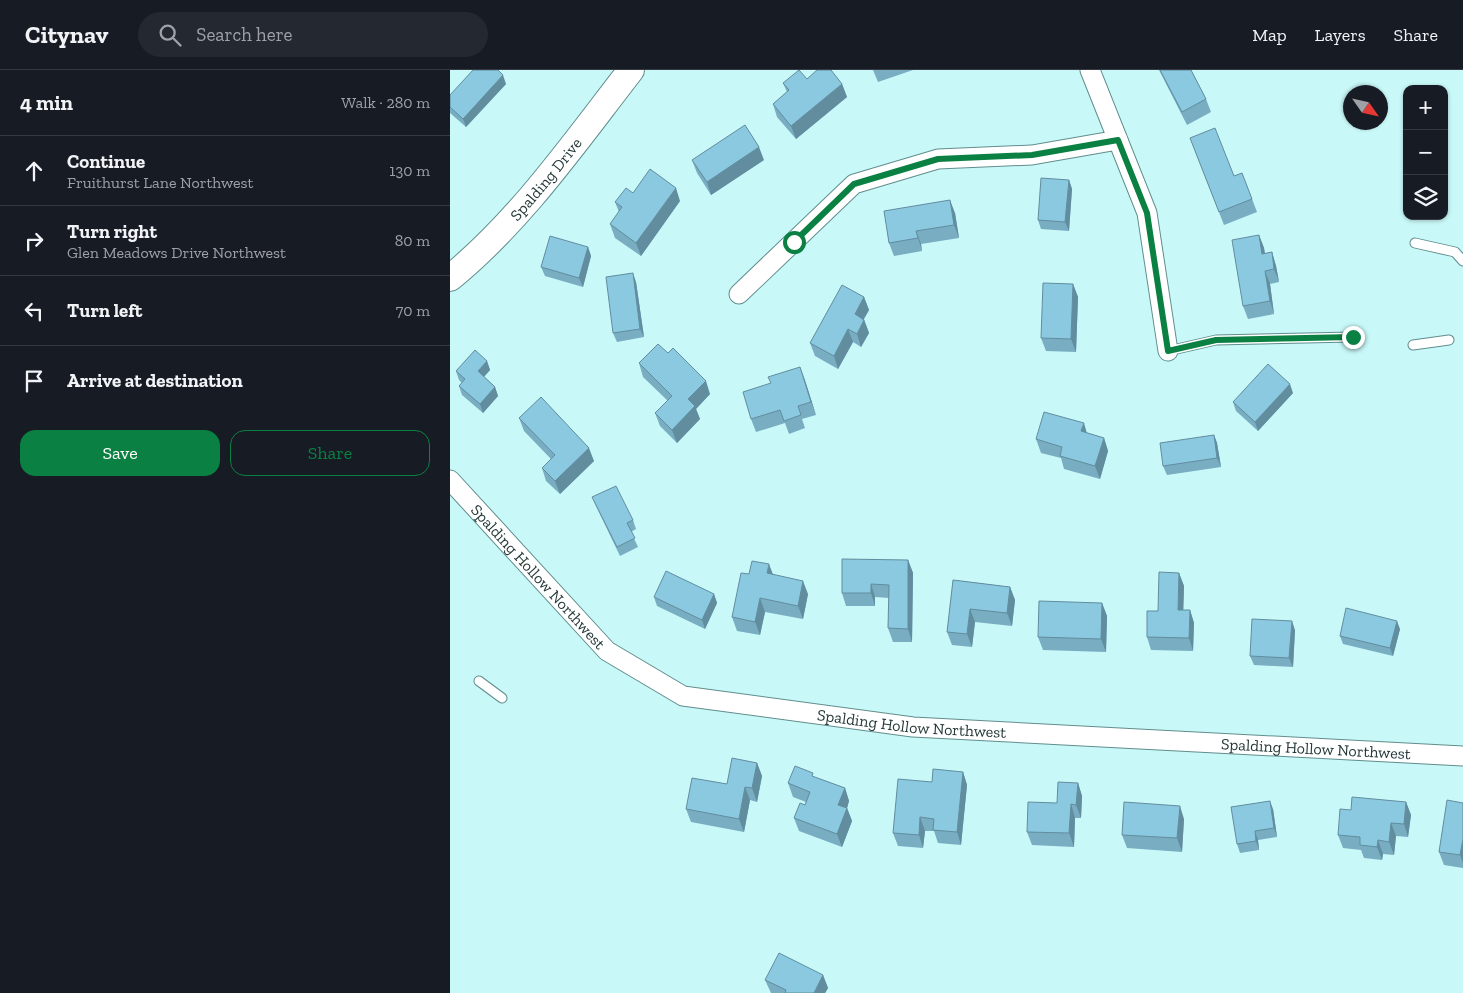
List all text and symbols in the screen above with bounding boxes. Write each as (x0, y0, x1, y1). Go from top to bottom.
search box (138, 12, 488, 57)
text: Citynav (25, 20, 108, 49)
icon: search (156, 21, 184, 49)
text: Search here (196, 23, 293, 46)
text: Map (1252, 24, 1287, 46)
text: Layers (1315, 24, 1366, 46)
text: Share (1394, 24, 1438, 46)
north arrow (1343, 85, 1388, 130)
map controls (1403, 85, 1448, 220)
button: + (1403, 85, 1448, 130)
text: 4 min (20, 90, 73, 115)
text: Walk · 280 m (341, 93, 430, 112)
button: − (1403, 130, 1448, 175)
street label: Spalding Drive (506, 134, 586, 225)
text: Continue (67, 150, 145, 173)
icon: ahead (20, 157, 48, 185)
text: 130 m (389, 161, 430, 180)
text: Fruithurst Lane Northwest (67, 173, 254, 192)
button: layers (1403, 175, 1448, 220)
text: Turn right (67, 220, 157, 243)
icon: right (20, 227, 48, 255)
text: 80 m (395, 231, 430, 250)
route start (783, 231, 806, 254)
text: Glen Meadows Drive Northwest (67, 243, 286, 262)
icon: left (20, 297, 48, 325)
text: Turn left (67, 299, 142, 322)
text: 70 m (396, 301, 430, 320)
route end (1342, 326, 1365, 349)
icon: arrive (20, 367, 48, 395)
text: Arrive at destination (67, 369, 243, 392)
button: Save (20, 430, 220, 476)
button: Share (230, 430, 430, 476)
street label: Spalding Hollow Northwest (467, 500, 609, 653)
street label: Spalding Hollow Northwest (816, 705, 1007, 742)
street label: Spalding Hollow Northwest (1221, 734, 1411, 763)

